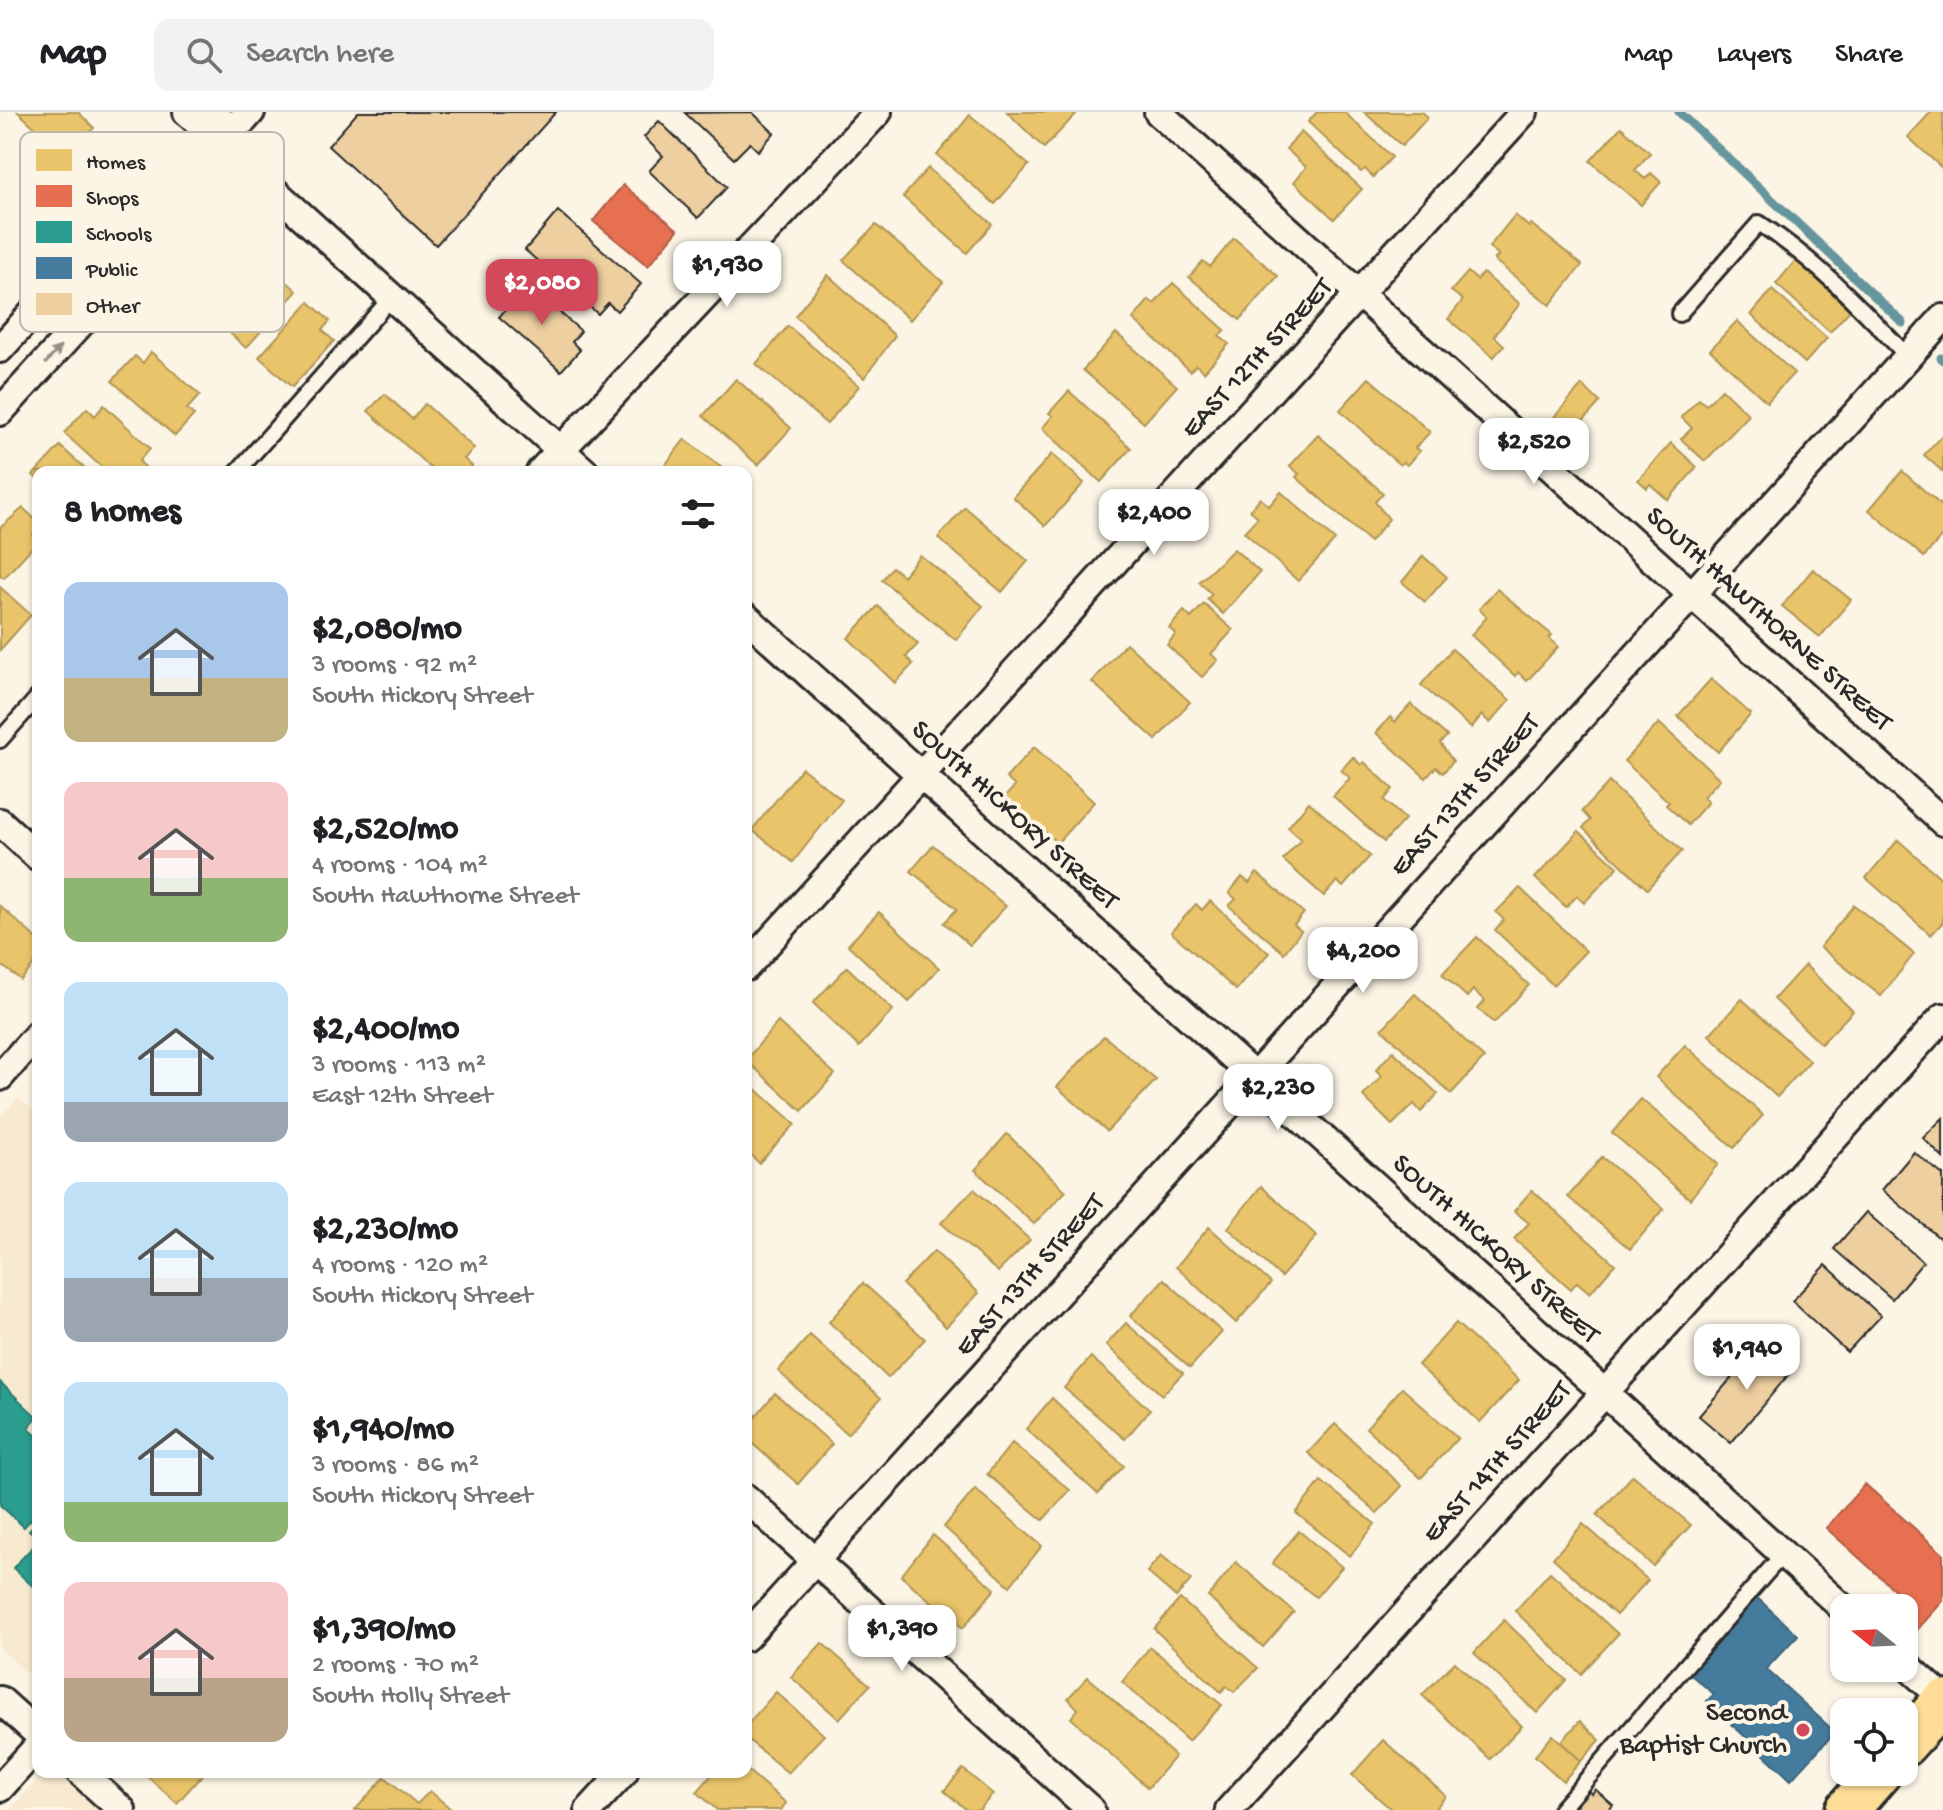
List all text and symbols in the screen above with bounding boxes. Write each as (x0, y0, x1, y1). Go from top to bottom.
search box (154, 19, 714, 91)
text: Map (40, 33, 106, 77)
icon: search (182, 33, 226, 77)
text: Search here (246, 38, 394, 73)
text: Map (1624, 39, 1673, 72)
text: Layers (1717, 39, 1791, 72)
text: Share (1835, 39, 1903, 72)
legend (20, 132, 284, 332)
text: Homes (86, 151, 146, 177)
text: Shops (86, 187, 139, 213)
text: Schools (86, 223, 152, 249)
pin: $1,930 (662, 241, 792, 309)
text: $1,930 (691, 251, 763, 282)
text: Public (85, 259, 139, 285)
pin: $2,080 (477, 259, 607, 327)
text: $2,080 (504, 269, 580, 300)
street label: EAST 12TH STREET (1175, 271, 1341, 446)
text: Other (86, 295, 141, 321)
one-way arrow (43, 346, 61, 365)
pin: $2,520 (1469, 418, 1599, 486)
text: $2,520 (1497, 428, 1571, 459)
pin: $2,400 (1089, 489, 1219, 557)
icon: filters (676, 492, 720, 536)
text: 8 homes (64, 494, 181, 534)
text: $2,400 (1117, 499, 1191, 530)
street label: SOUTH HAWTHORNE STREET (1638, 501, 1899, 740)
text: $2,080/mo (312, 611, 462, 651)
icon: home (128, 614, 224, 710)
text: 3 rooms · 92 m² (312, 651, 477, 682)
text: South Hickory Street (312, 682, 532, 713)
street label: EAST 13TH STREET (1384, 707, 1549, 884)
street label: SOUTH HICKORY STREET (903, 714, 1126, 919)
text: $2,520/mo (312, 811, 458, 851)
icon: home (128, 814, 224, 910)
text: 4 rooms · 104 m² (312, 851, 488, 882)
text: South Hawthorne Street (312, 882, 578, 913)
pin: $4,200 (1298, 927, 1428, 995)
text: $4,200 (1326, 937, 1400, 968)
text: $2,400/mo (312, 1011, 459, 1051)
icon: home (128, 1014, 224, 1110)
text: 3 rooms · 113 m² (312, 1051, 486, 1082)
pin: $2,230 (1213, 1064, 1343, 1132)
text: $2,230 (1241, 1074, 1315, 1105)
text: East 12th Street (312, 1082, 492, 1113)
street label: SOUTH HICKORY STREET (1384, 1148, 1607, 1353)
street label: EAST 13TH STREET (949, 1187, 1114, 1364)
text: $2,230/mo (312, 1211, 458, 1251)
icon: home (128, 1214, 224, 1310)
text: 4 rooms · 120 m² (312, 1251, 488, 1282)
text: South Hickory Street (312, 1282, 532, 1313)
pin: $1,940 (1682, 1324, 1812, 1392)
text: $1,940 (1712, 1334, 1782, 1365)
street label: EAST 14TH STREET (1417, 1374, 1580, 1551)
text: $1,940/mo (312, 1411, 454, 1451)
icon: home (128, 1414, 224, 1510)
text: 3 rooms · 86 m² (312, 1451, 479, 1482)
text: South Hickory Street (312, 1482, 532, 1513)
north arrow (1830, 1594, 1918, 1682)
map controls (1830, 1594, 1918, 1786)
pin: $1,390 (837, 1605, 967, 1673)
text: $1,390/mo (312, 1611, 456, 1651)
icon: home (128, 1614, 224, 1710)
text: $1,390 (866, 1615, 938, 1646)
text: 2 rooms · 70 m² (312, 1651, 479, 1682)
text: South Holly Street (312, 1682, 509, 1713)
place label: Second Baptist Church (1619, 1698, 1790, 1763)
button: locate (1830, 1698, 1918, 1786)
marker: Second Baptist Church (1794, 1721, 1812, 1739)

